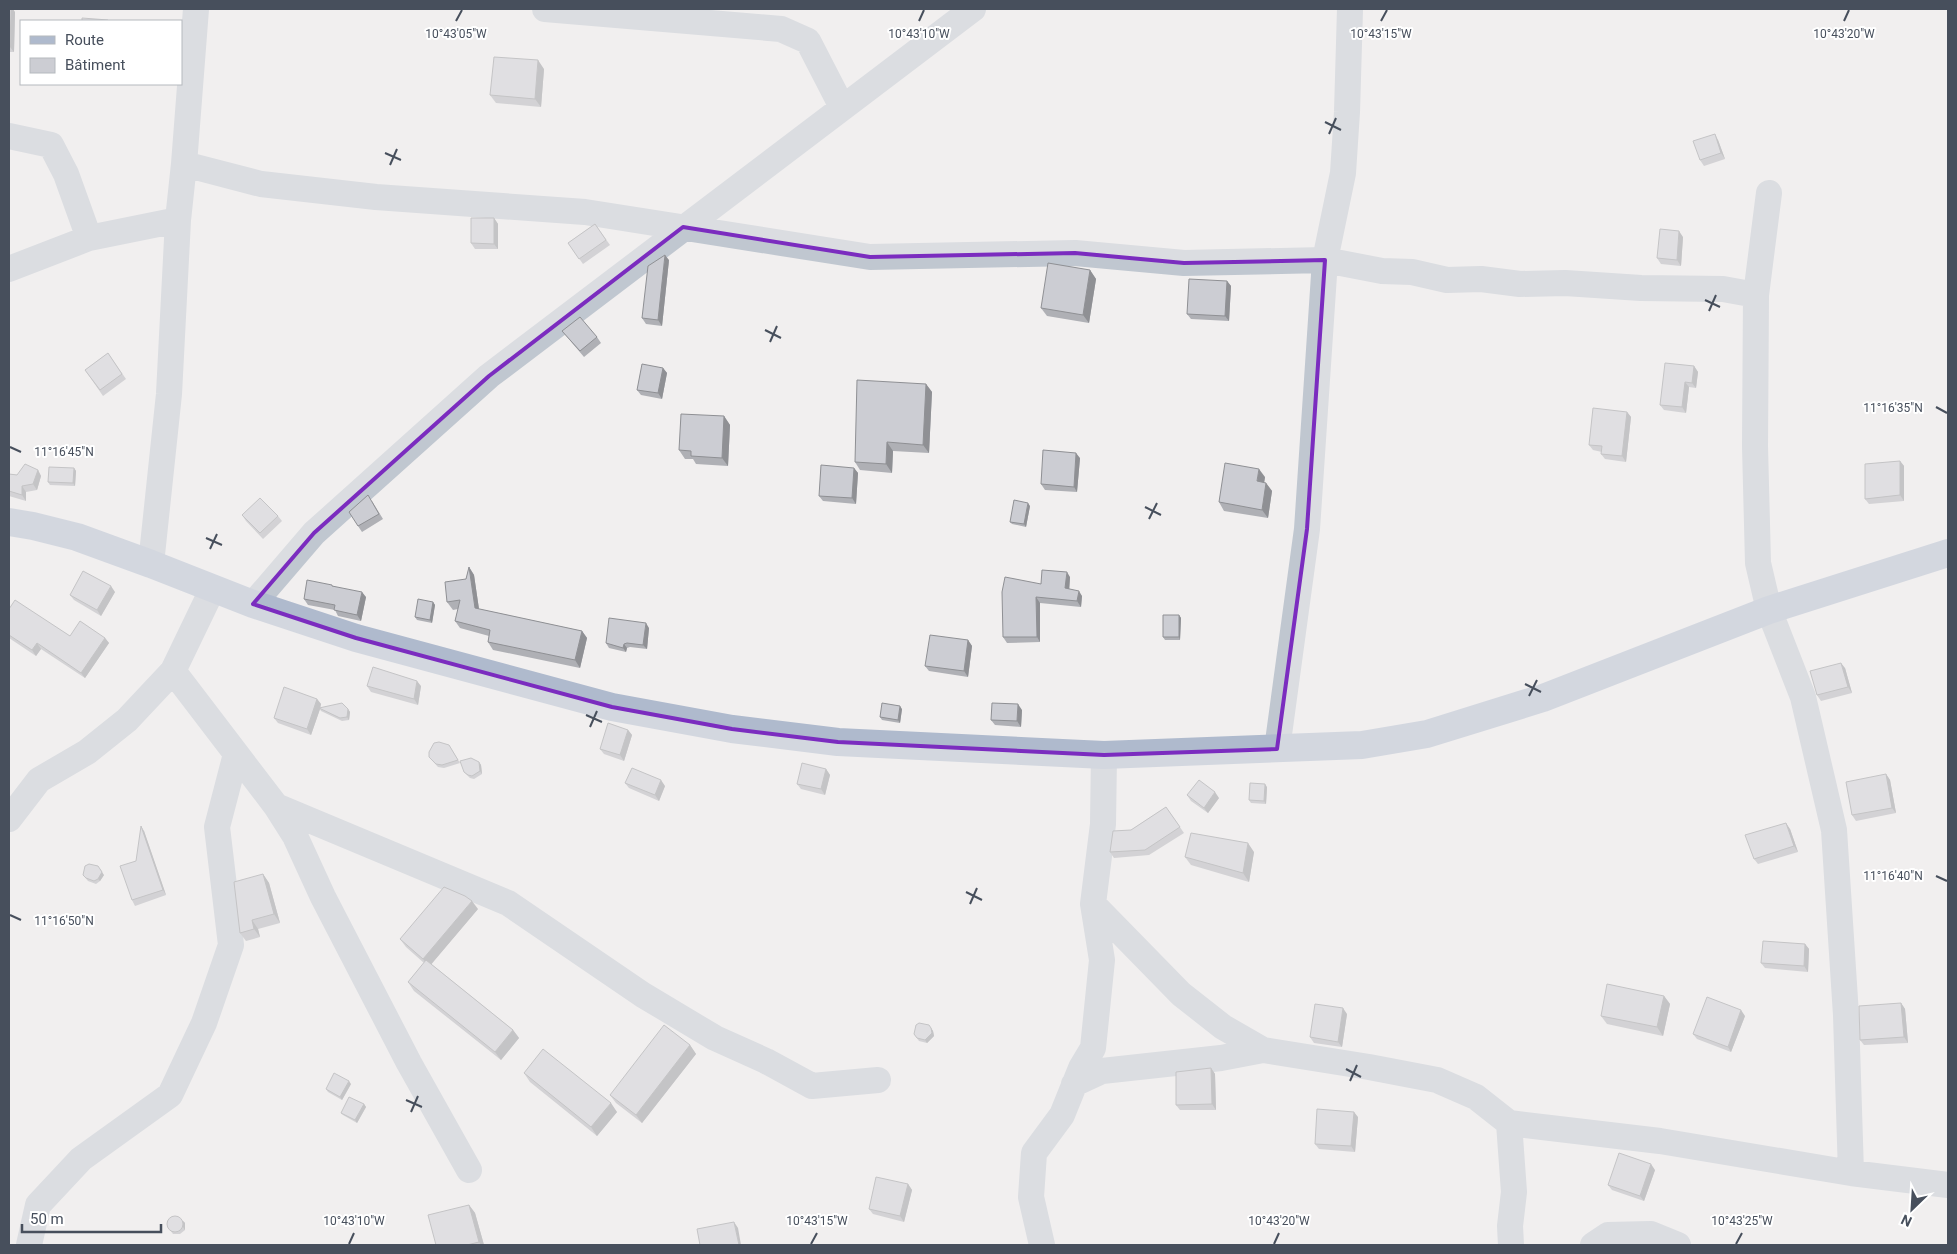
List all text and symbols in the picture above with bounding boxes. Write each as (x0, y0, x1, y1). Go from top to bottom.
legend (20, 20, 182, 85)
text: 10°43'05"W (425, 27, 487, 41)
text: 10°43'10"W (888, 27, 950, 41)
text: 10°43'15"W (1350, 27, 1412, 41)
text: 10°43'20"W (1813, 27, 1875, 41)
text: Route (65, 31, 104, 49)
text: Bâtiment (65, 56, 125, 74)
text: 11°16'35"N (1863, 401, 1923, 415)
text: 11°16'45"N (34, 445, 94, 459)
text: 11°16'40"N (1863, 869, 1923, 883)
text: 11°16'50"N (34, 914, 94, 928)
north arrow (1887, 1184, 1937, 1234)
scale bar (22, 1202, 161, 1234)
text: 50 m (30, 1210, 64, 1228)
text: N (1899, 1211, 1914, 1230)
text: 10°43'10"W (323, 1214, 385, 1228)
text: 10°43'15"W (786, 1214, 848, 1228)
text: 10°43'20"W (1248, 1214, 1310, 1228)
text: 10°43'25"W (1711, 1214, 1773, 1228)

